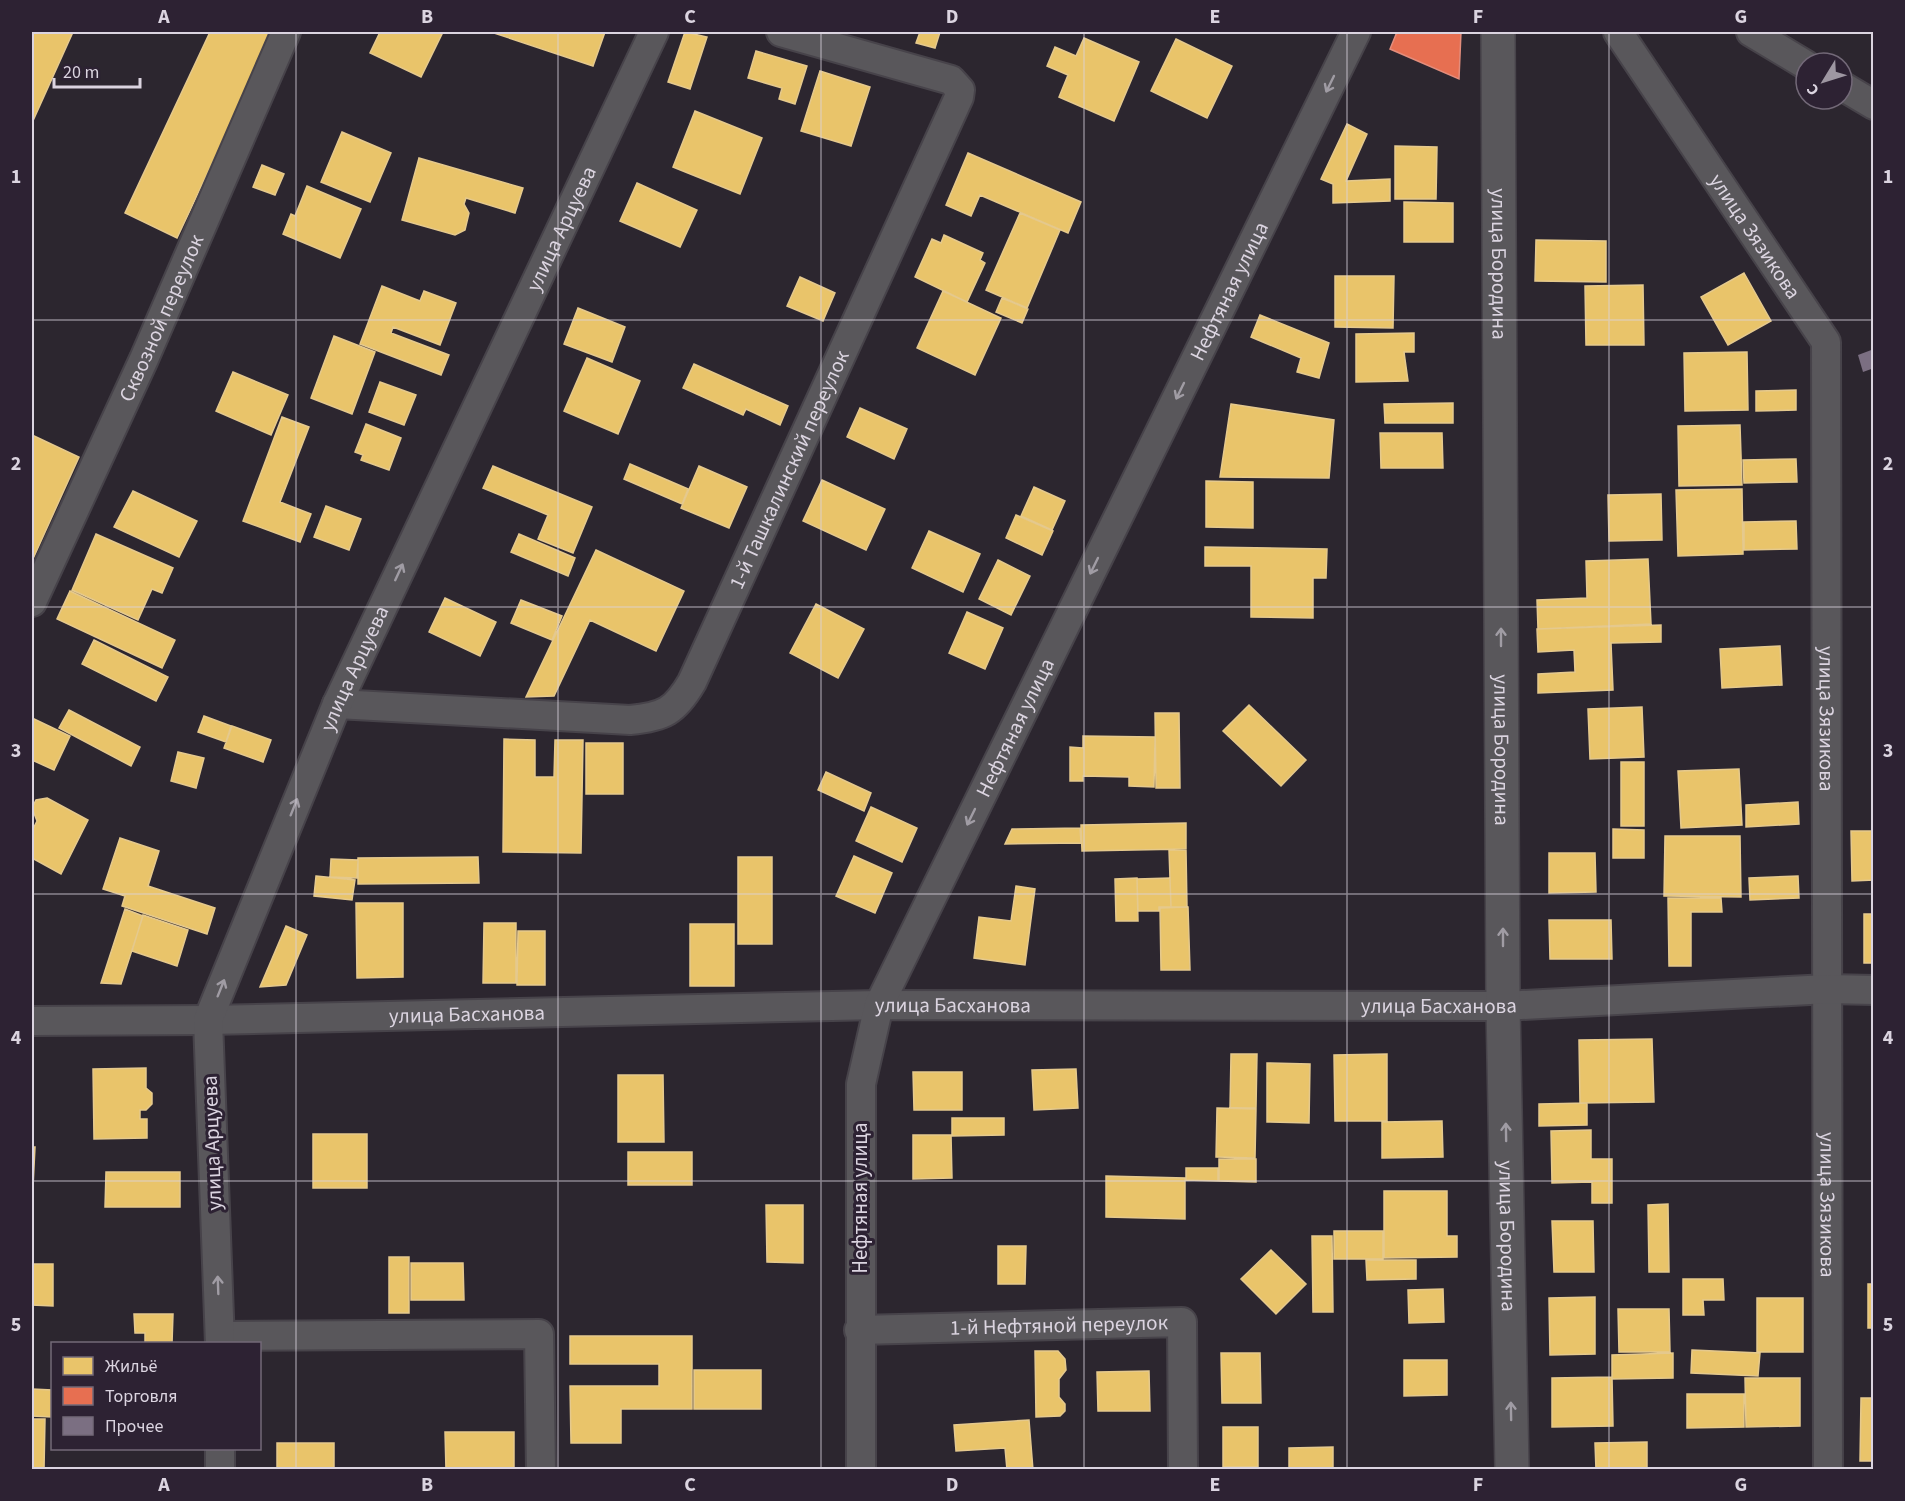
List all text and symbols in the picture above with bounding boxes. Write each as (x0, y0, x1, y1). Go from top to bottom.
text: A (157, 3, 170, 31)
text: B (421, 3, 433, 31)
text: C (684, 3, 696, 31)
text: D (946, 3, 958, 31)
text: E (1210, 3, 1220, 31)
text: F (1473, 3, 1483, 31)
text: G (1735, 3, 1747, 31)
scale bar (54, 51, 140, 89)
north arrow (1794, 51, 1854, 111)
text: 20 m (63, 60, 99, 85)
one-way arrow (1324, 75, 1336, 93)
text: С (1801, 79, 1825, 100)
street label: улица Арцуева (519, 161, 604, 296)
text: 1 (11, 163, 21, 191)
text: 1 (1883, 163, 1893, 191)
street label: улица Зязикова (1702, 167, 1808, 305)
street label: улица Бородина (1484, 188, 1515, 340)
street label: Нефтяная улица (1182, 217, 1276, 366)
street label: Сквозной переулок (111, 229, 212, 407)
street label: 1-й Ташкалинский переулок (721, 345, 857, 594)
one-way arrow (1173, 382, 1185, 400)
text: 2 (11, 450, 21, 478)
text: 2 (1883, 450, 1893, 478)
one-way arrow (1087, 557, 1099, 575)
one-way arrow (393, 563, 405, 581)
street label: улица Арцуева (312, 601, 396, 736)
one-way arrow (1495, 628, 1507, 648)
street label: улица Зязикова (1812, 646, 1842, 792)
street label: Нефтяная улица (968, 653, 1062, 802)
street label: улица Бородина (1486, 674, 1517, 826)
text: 3 (11, 737, 21, 765)
text: 3 (1883, 737, 1893, 765)
one-way arrow (289, 799, 300, 817)
one-way arrow (965, 807, 976, 825)
one-way arrow (1497, 928, 1509, 948)
one-way arrow (216, 979, 227, 998)
street label: улица Басханова (875, 990, 1031, 1020)
street label: улица Басханова (1361, 990, 1518, 1021)
street label: улица Басханова (389, 997, 545, 1031)
text: 4 (11, 1024, 22, 1052)
text: 4 (1883, 1024, 1894, 1052)
street label: улица Арцуева (195, 1075, 229, 1211)
street label: Нефтяная улица (845, 1122, 875, 1274)
one-way arrow (1500, 1123, 1511, 1143)
street label: улица Зязикова (1812, 1132, 1843, 1278)
street label: улица Бородина (1491, 1160, 1524, 1312)
one-way arrow (212, 1276, 223, 1296)
street label: 1-й Нефтяной переулок (950, 1307, 1169, 1343)
text: 5 (11, 1311, 21, 1339)
text: 5 (1883, 1311, 1893, 1339)
legend (51, 1342, 261, 1450)
text: Жильё (105, 1354, 158, 1379)
text: Торговля (105, 1384, 178, 1409)
one-way arrow (1505, 1402, 1516, 1422)
text: Прочее (105, 1414, 163, 1439)
text: A (157, 1471, 170, 1499)
text: B (421, 1471, 433, 1499)
text: C (684, 1471, 696, 1499)
text: D (946, 1471, 958, 1499)
text: E (1210, 1471, 1220, 1499)
text: F (1473, 1471, 1483, 1499)
text: G (1735, 1471, 1747, 1499)

